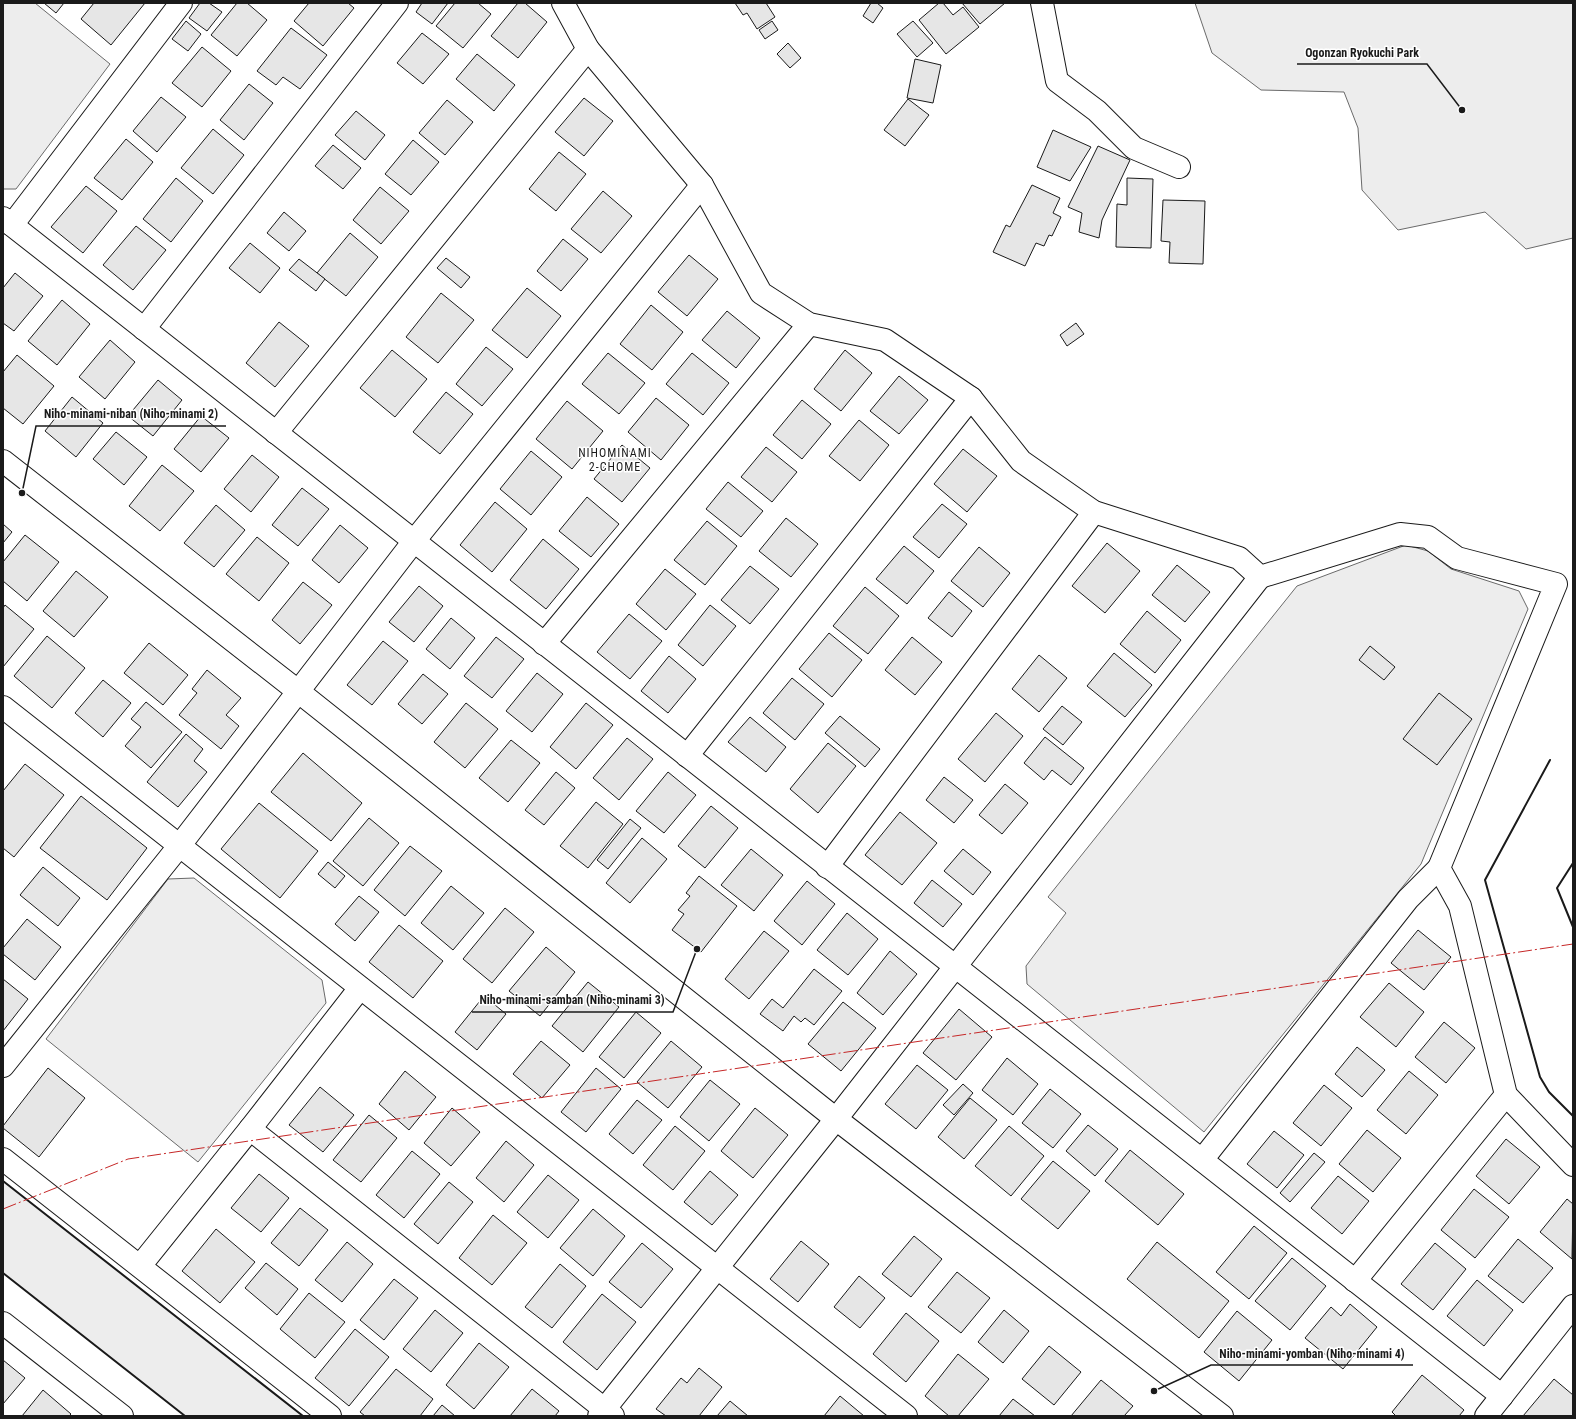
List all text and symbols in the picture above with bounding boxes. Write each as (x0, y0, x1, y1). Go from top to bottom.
callout: Ogonzan Ryokuchi Park (1297, 40, 1427, 64)
text: Ogonzan Ryokuchi Park (1305, 46, 1419, 60)
callout: Niho-minami-niban (Niho-minami 2) (36, 402, 226, 426)
text: Niho-minami-niban (Niho-minami 2) (44, 407, 218, 421)
district label: NIHOMINAMI 2-CHOME (578, 446, 652, 474)
callout: Niho-minami-samban (Niho-minami 3) (472, 988, 673, 1012)
text: Niho-minami-samban (Niho-minami 3) (479, 993, 665, 1007)
callout: Niho-minami-yomban (Niho-minami 4) (1211, 1341, 1413, 1365)
text: Niho-minami-yomban (Niho-minami 4) (1219, 1347, 1405, 1361)

